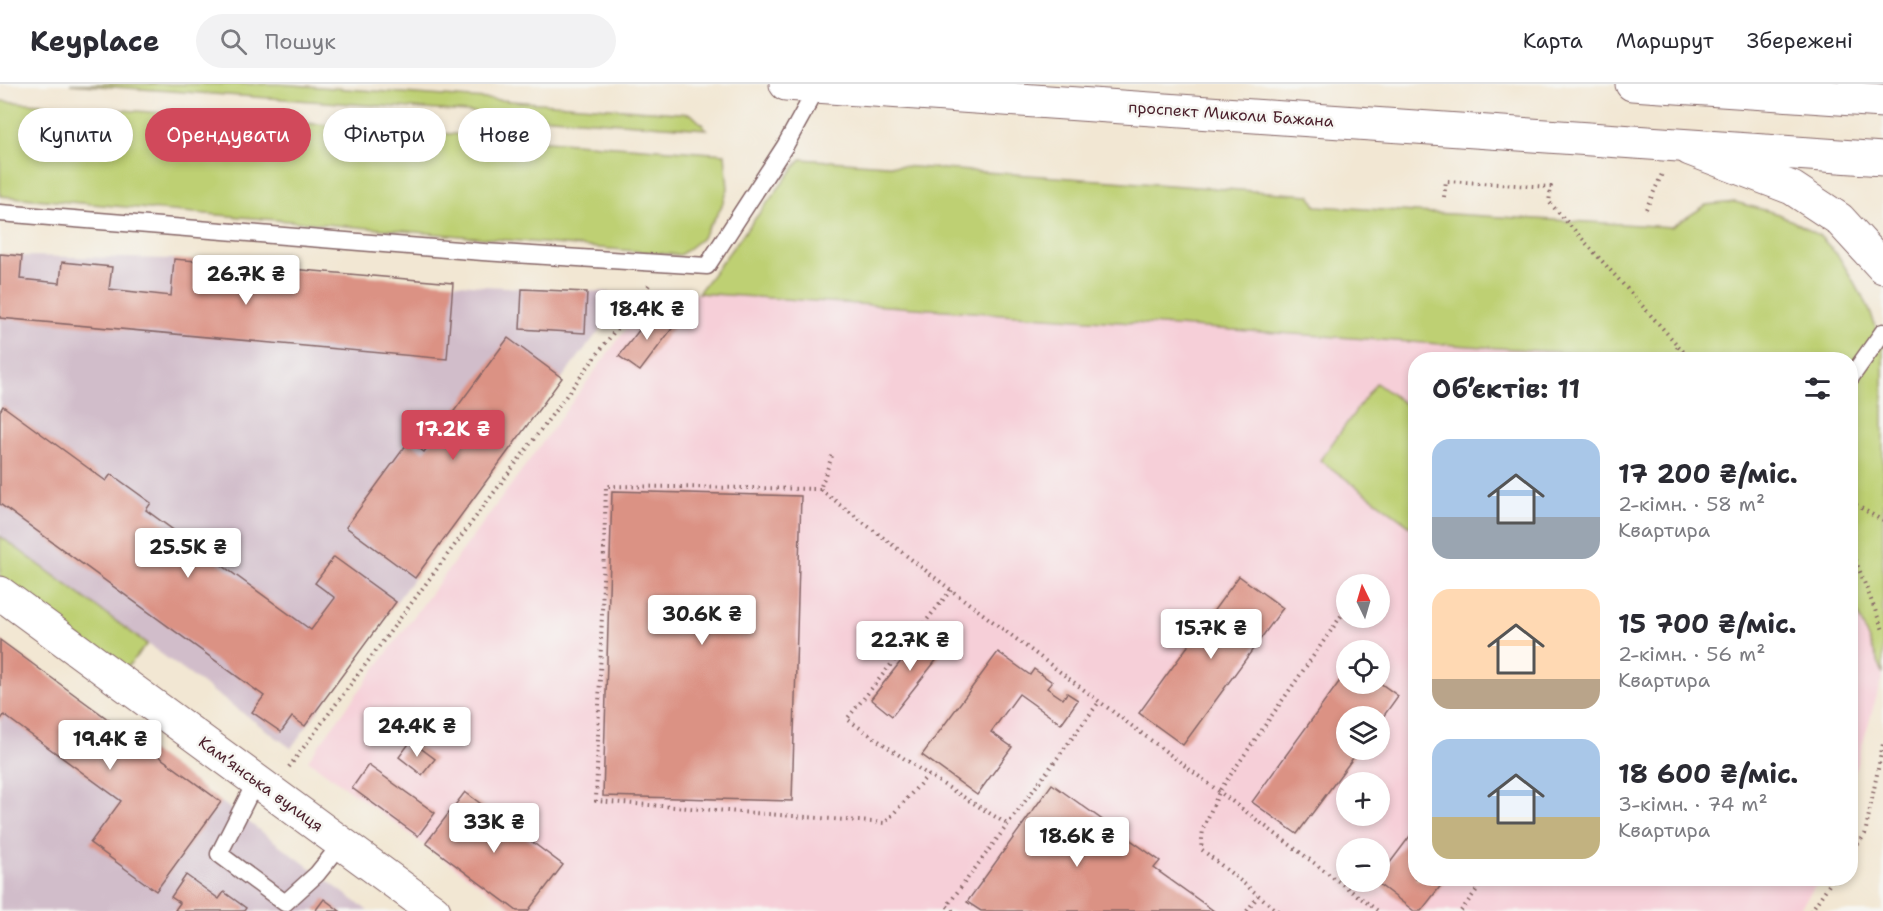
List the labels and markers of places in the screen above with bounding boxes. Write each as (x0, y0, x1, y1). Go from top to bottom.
pin: 26.7K ₴ (191, 255, 301, 306)
pin: 18.4K ₴ (592, 290, 702, 341)
pin: 17.2K ₴ (398, 410, 508, 461)
pin: 25.5K ₴ (133, 528, 243, 579)
pin: 30.6K ₴ (647, 595, 757, 646)
pin: 15.7K ₴ (1156, 609, 1266, 660)
pin: 22.7K ₴ (855, 621, 965, 672)
pin: 24.4K ₴ (362, 707, 472, 758)
pin: 19.4K ₴ (55, 720, 165, 771)
pin: 33K ₴ (452, 803, 536, 854)
pin: 18.6K ₴ (1022, 817, 1132, 868)

